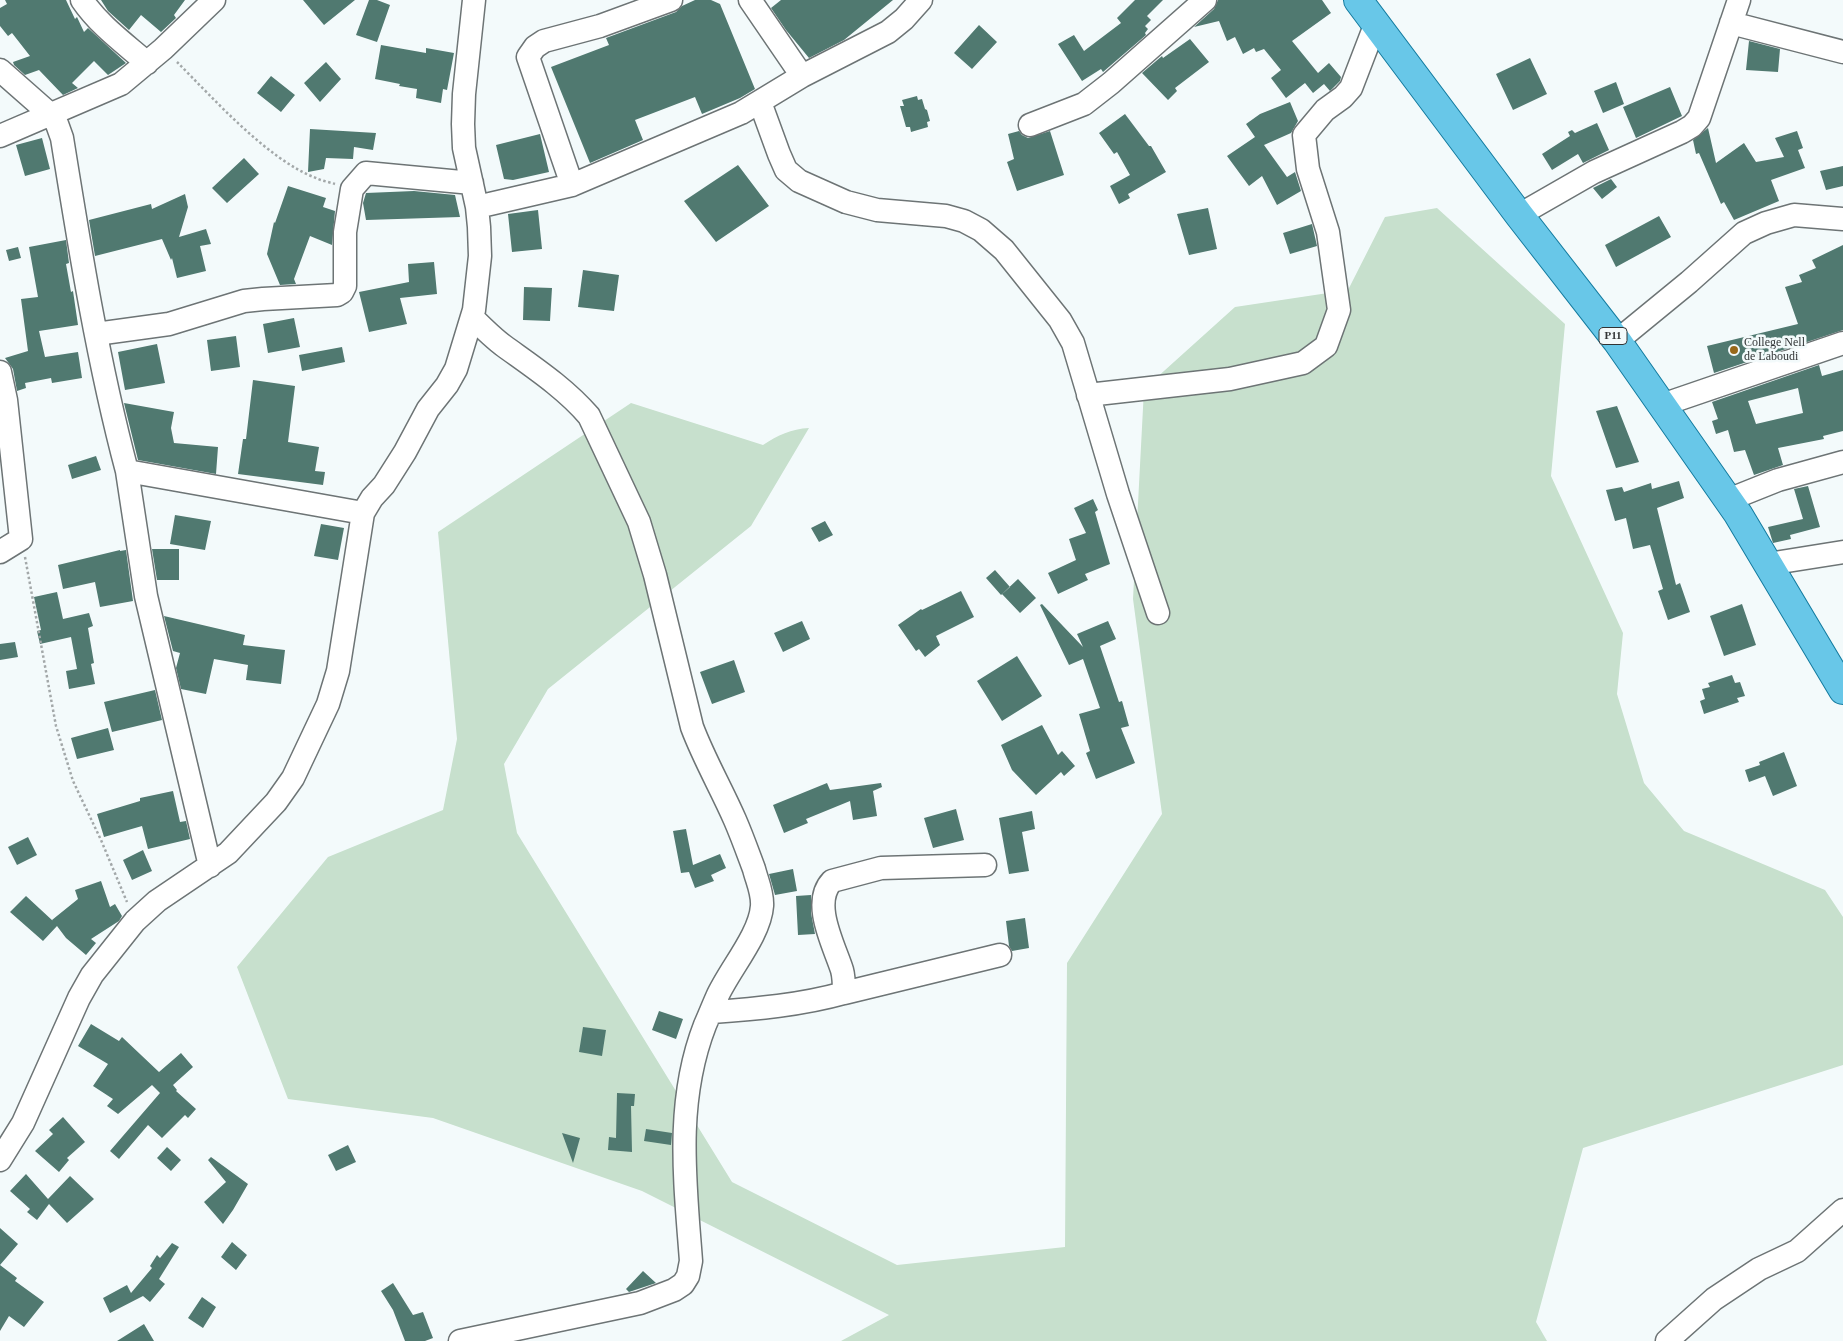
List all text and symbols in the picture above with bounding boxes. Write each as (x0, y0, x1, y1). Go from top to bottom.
road number: P11 (1599, 328, 1627, 344)
place label: College Nell de Laboudi (1744, 336, 1805, 364)
marker: College Nell de Laboudi (1728, 344, 1740, 356)

